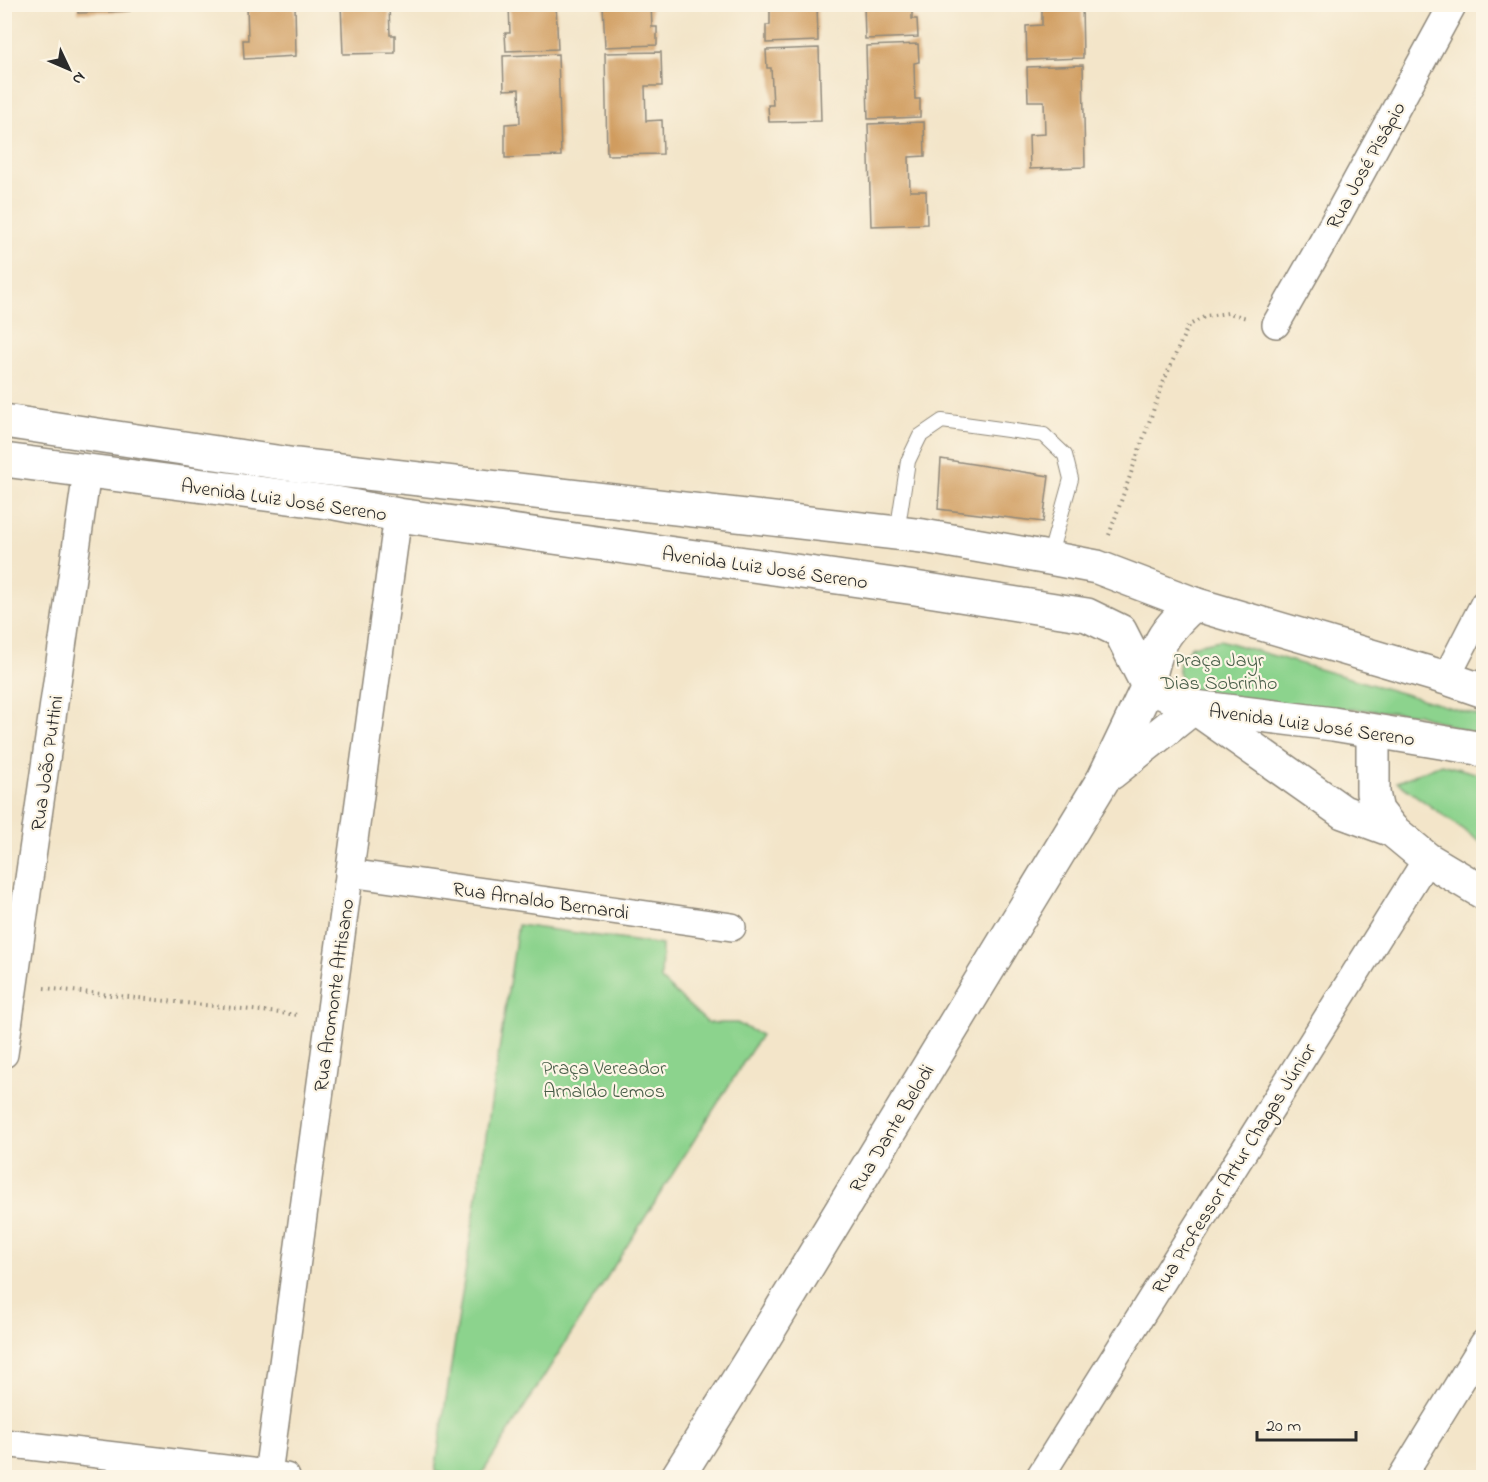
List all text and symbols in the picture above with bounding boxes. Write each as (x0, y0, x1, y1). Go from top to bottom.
north arrow (39, 39, 99, 99)
text: N (66, 66, 91, 90)
street label: Rua José Pisápio (1320, 97, 1414, 235)
street label: Avenida Luiz José Sereno (179, 473, 388, 530)
street label: Avenida Luiz José Sereno (660, 541, 869, 598)
park label: Praça Jayr Dias Sobrinho (1159, 647, 1278, 699)
street label: Rua João Puttini (25, 694, 72, 833)
street label: Avenida Luiz José Sereno (1207, 698, 1416, 755)
street label: Rua Arnaldo Bernardi (451, 876, 631, 929)
street label: Rua Aromonte Attisano (308, 897, 363, 1094)
street label: Rua Professor Artur Chagas Júnior (1146, 1038, 1326, 1301)
park label: Praça Vereador Arnaldo Lemos (542, 1055, 667, 1107)
street label: Rua Dante Belodi (843, 1060, 943, 1199)
scale bar (1257, 1404, 1356, 1442)
text: 20 m (1266, 1414, 1301, 1440)

